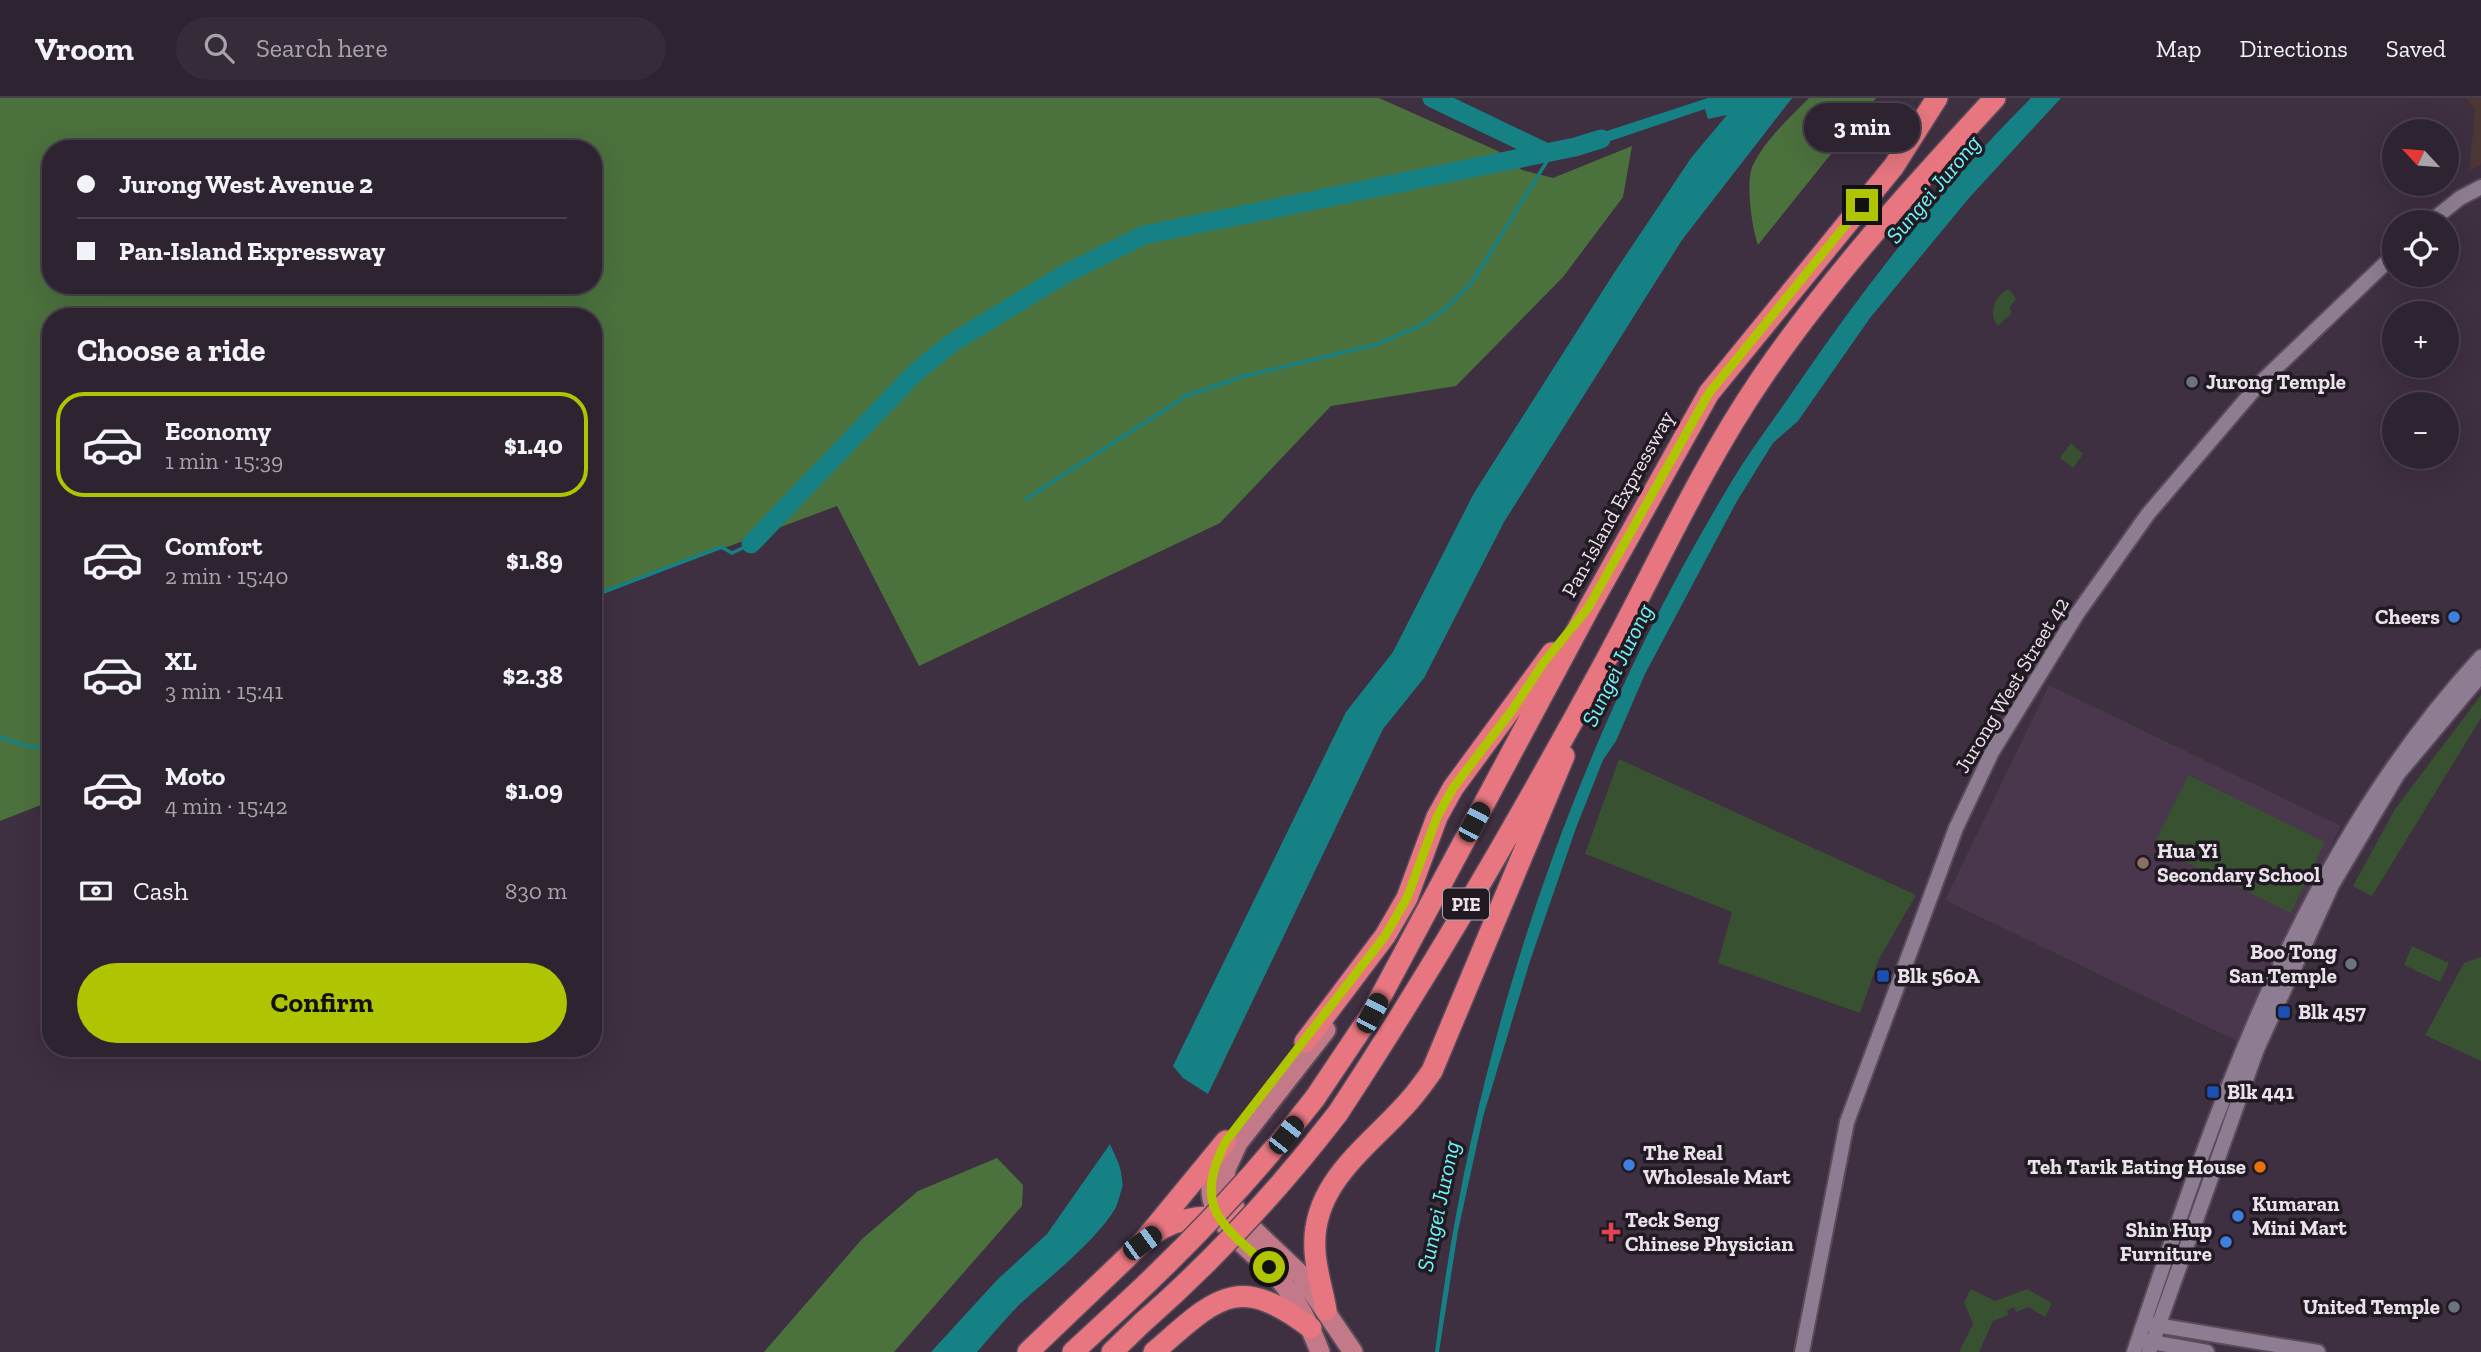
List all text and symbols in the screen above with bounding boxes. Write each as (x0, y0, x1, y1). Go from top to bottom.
search box (176, 17, 666, 80)
text: Vroom (35, 29, 134, 68)
icon: search (200, 29, 238, 67)
text: Search here (256, 32, 388, 64)
text: Map (2156, 34, 2202, 63)
text: Directions (2240, 34, 2348, 63)
text: Saved (2386, 34, 2446, 63)
callout: 3 min (1804, 104, 1920, 153)
text: 3 min (1833, 113, 1891, 141)
north arrow (2382, 119, 2459, 196)
map controls (2382, 119, 2459, 469)
water label: Sungei Jurong (1880, 129, 1987, 249)
text: Jurong West Avenue 2 (119, 168, 373, 200)
route end (1846, 189, 1878, 221)
button: locate (2382, 210, 2459, 287)
text: Pan-Island Expressway (119, 235, 385, 267)
button: + (2382, 301, 2459, 378)
text: Choose a ride (77, 331, 265, 369)
place label: Jurong Temple (2206, 369, 2346, 394)
marker: Jurong Temple (2184, 374, 2200, 390)
button: − (2382, 392, 2459, 469)
street label: Pan-Island Expressway (1556, 406, 1679, 601)
icon: car (81, 413, 144, 476)
text: Economy (165, 415, 271, 447)
text: $1.40 (504, 429, 563, 461)
text: 1 min · 15:39 (165, 447, 283, 475)
icon: car (81, 528, 144, 591)
text: Comfort (165, 530, 262, 562)
text: $1.89 (506, 544, 563, 576)
text: 2 min · 15:40 (165, 562, 288, 590)
street label: Jurong West Street 42 (1949, 592, 2074, 777)
water label: Sungei Jurong (1575, 599, 1659, 731)
place label: Cheers (2375, 604, 2440, 629)
marker: Cheers (2446, 609, 2462, 625)
icon: car (81, 643, 144, 706)
text: XL (165, 645, 197, 677)
text: $2.38 (502, 659, 563, 691)
text: 3 min · 15:41 (165, 677, 283, 705)
icon: car (81, 758, 144, 821)
text: Moto (165, 760, 225, 792)
text: $1.09 (505, 774, 563, 806)
text: 4 min · 15:42 (165, 792, 288, 820)
car (1455, 799, 1494, 845)
place label: Hua Yi Secondary School (2157, 838, 2320, 887)
marker: Hua Yi Secondary School (2135, 855, 2151, 871)
icon: cash (77, 872, 115, 910)
text: Cash (133, 875, 188, 907)
text: 830 m (505, 877, 567, 905)
road number: PIE (1443, 888, 1489, 919)
place label: Boo Tong San Temple (2229, 939, 2337, 988)
marker: Boo Tong San Temple (2343, 956, 2359, 972)
button: Confirm (77, 963, 567, 1043)
place label: Blk 560A (1897, 963, 1981, 988)
marker: Blk 560A (1875, 968, 1891, 984)
car (1353, 990, 1392, 1036)
place label: Blk 457 (2298, 999, 2367, 1024)
marker: Blk 457 (2276, 1004, 2292, 1020)
place label: Blk 441 (2227, 1079, 2295, 1104)
marker: Blk 441 (2205, 1084, 2221, 1100)
car (1265, 1112, 1308, 1158)
water label: Sungei Jurong (1410, 1138, 1466, 1274)
place label: The Real Wholesale Mart (1643, 1140, 1791, 1189)
place label: Teh Tarik Eating House (2027, 1154, 2246, 1179)
marker: The Real Wholesale Mart (1621, 1157, 1637, 1173)
marker: Teh Tarik Eating House (2252, 1159, 2268, 1175)
place label: Kumaran Mini Mart (2252, 1191, 2347, 1240)
place label: Teck Seng Chinese Physician (1625, 1207, 1794, 1256)
marker: Kumaran Mini Mart (2230, 1208, 2246, 1224)
place label: Shin Hup Furniture (2120, 1217, 2212, 1266)
car (1119, 1222, 1166, 1264)
marker: Teck Seng Chinese Physician (1603, 1224, 1619, 1240)
marker: Shin Hup Furniture (2218, 1234, 2234, 1250)
route start (1253, 1251, 1285, 1283)
place label: United Temple (2303, 1294, 2440, 1319)
marker: United Temple (2446, 1299, 2462, 1315)

